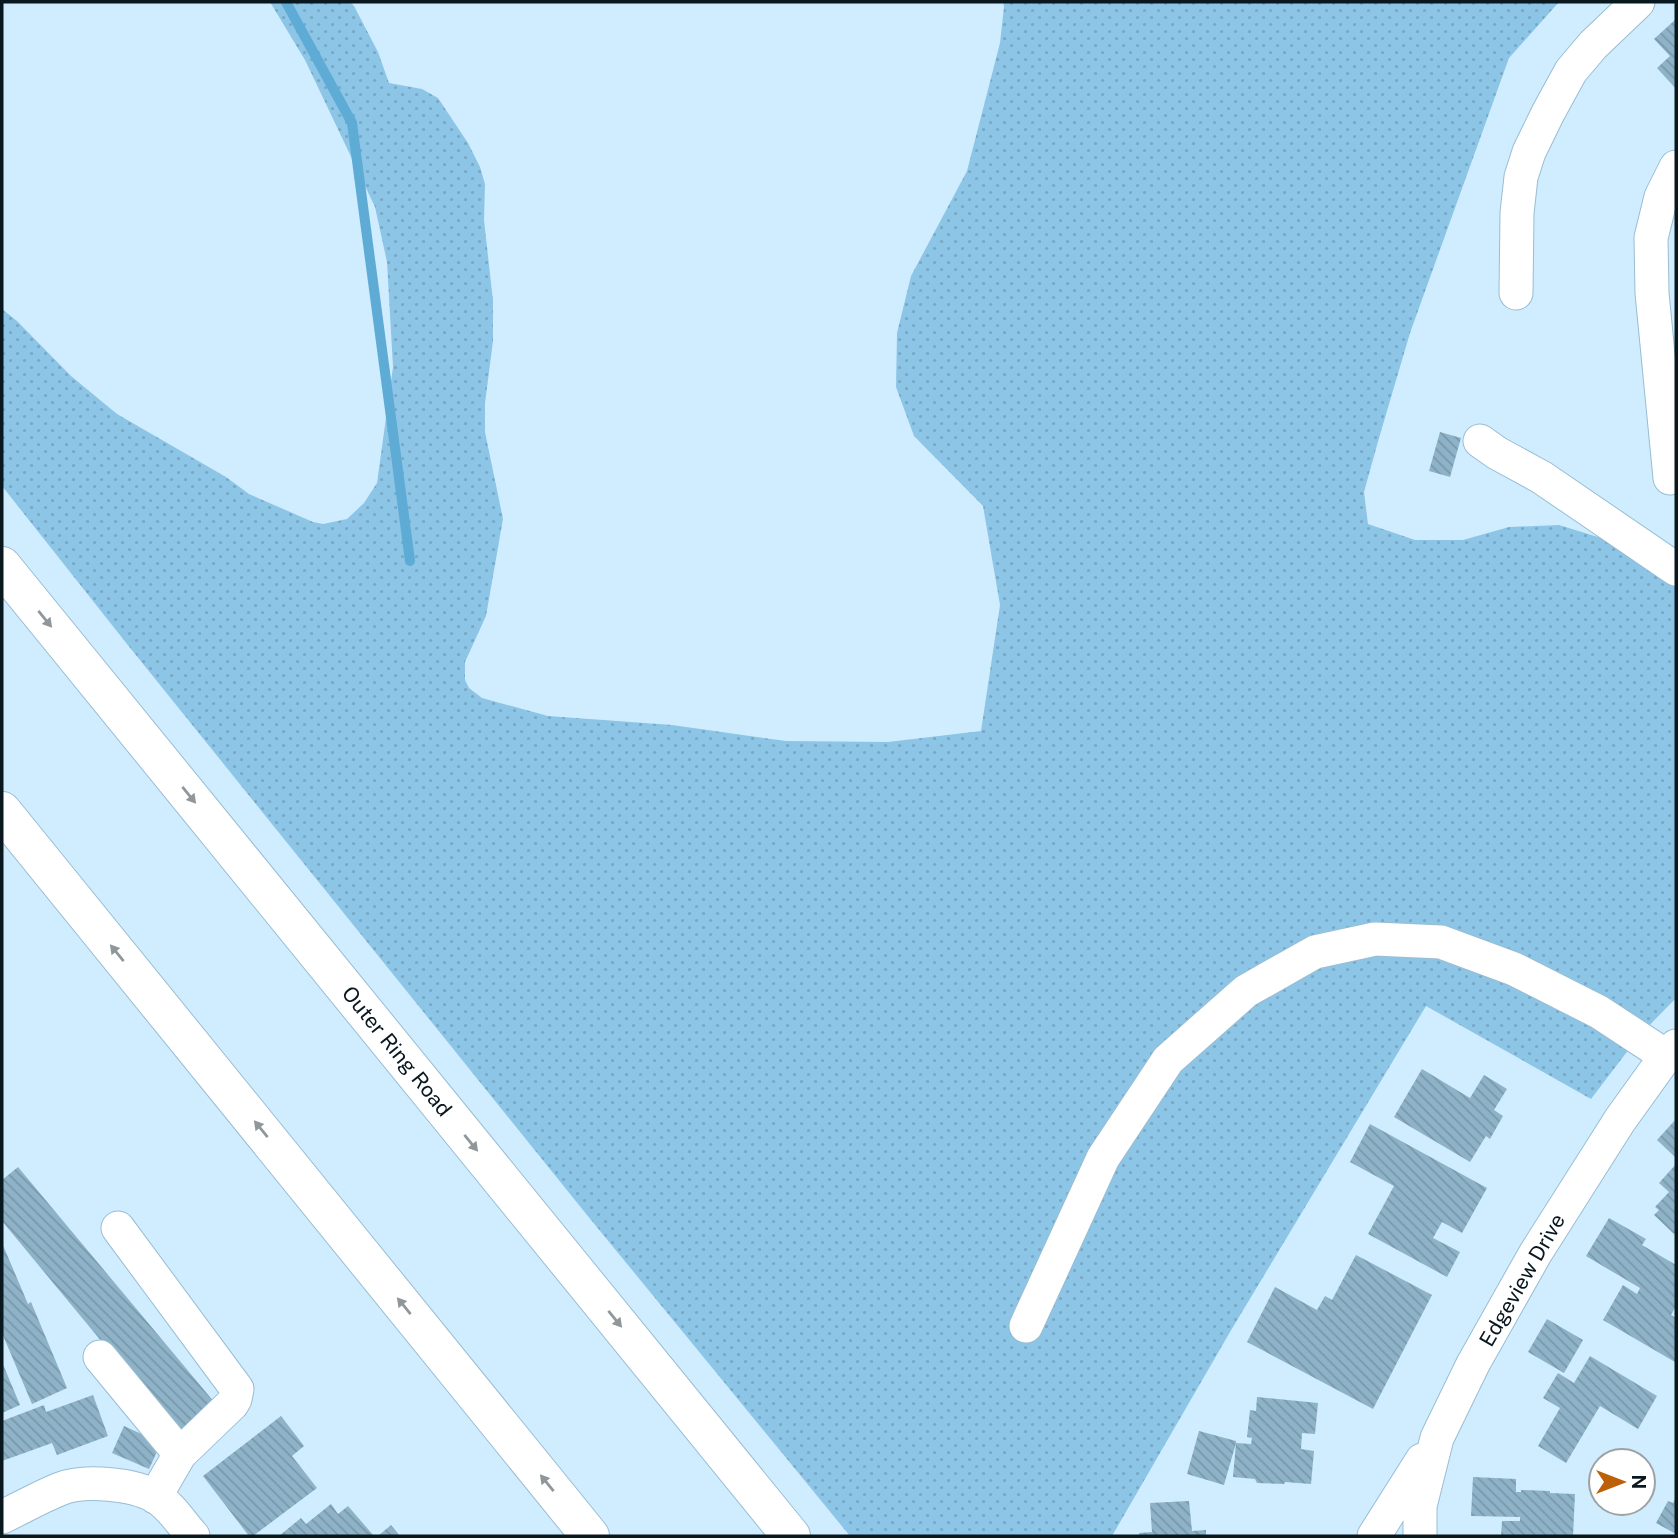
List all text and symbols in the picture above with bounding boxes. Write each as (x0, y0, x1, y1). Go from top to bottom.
one-way arrow (37, 611, 52, 628)
one-way arrow (181, 786, 196, 804)
one-way arrow (110, 944, 125, 961)
street label: Outer Ring Road (337, 981, 457, 1121)
one-way arrow (253, 1121, 268, 1139)
one-way arrow (464, 1133, 479, 1151)
street label: Edgeview Drive (1474, 1209, 1570, 1351)
one-way arrow (397, 1298, 412, 1315)
one-way arrow (607, 1311, 622, 1328)
north arrow (1587, 1447, 1657, 1517)
one-way arrow (539, 1475, 554, 1493)
text: N (1628, 1475, 1650, 1489)

